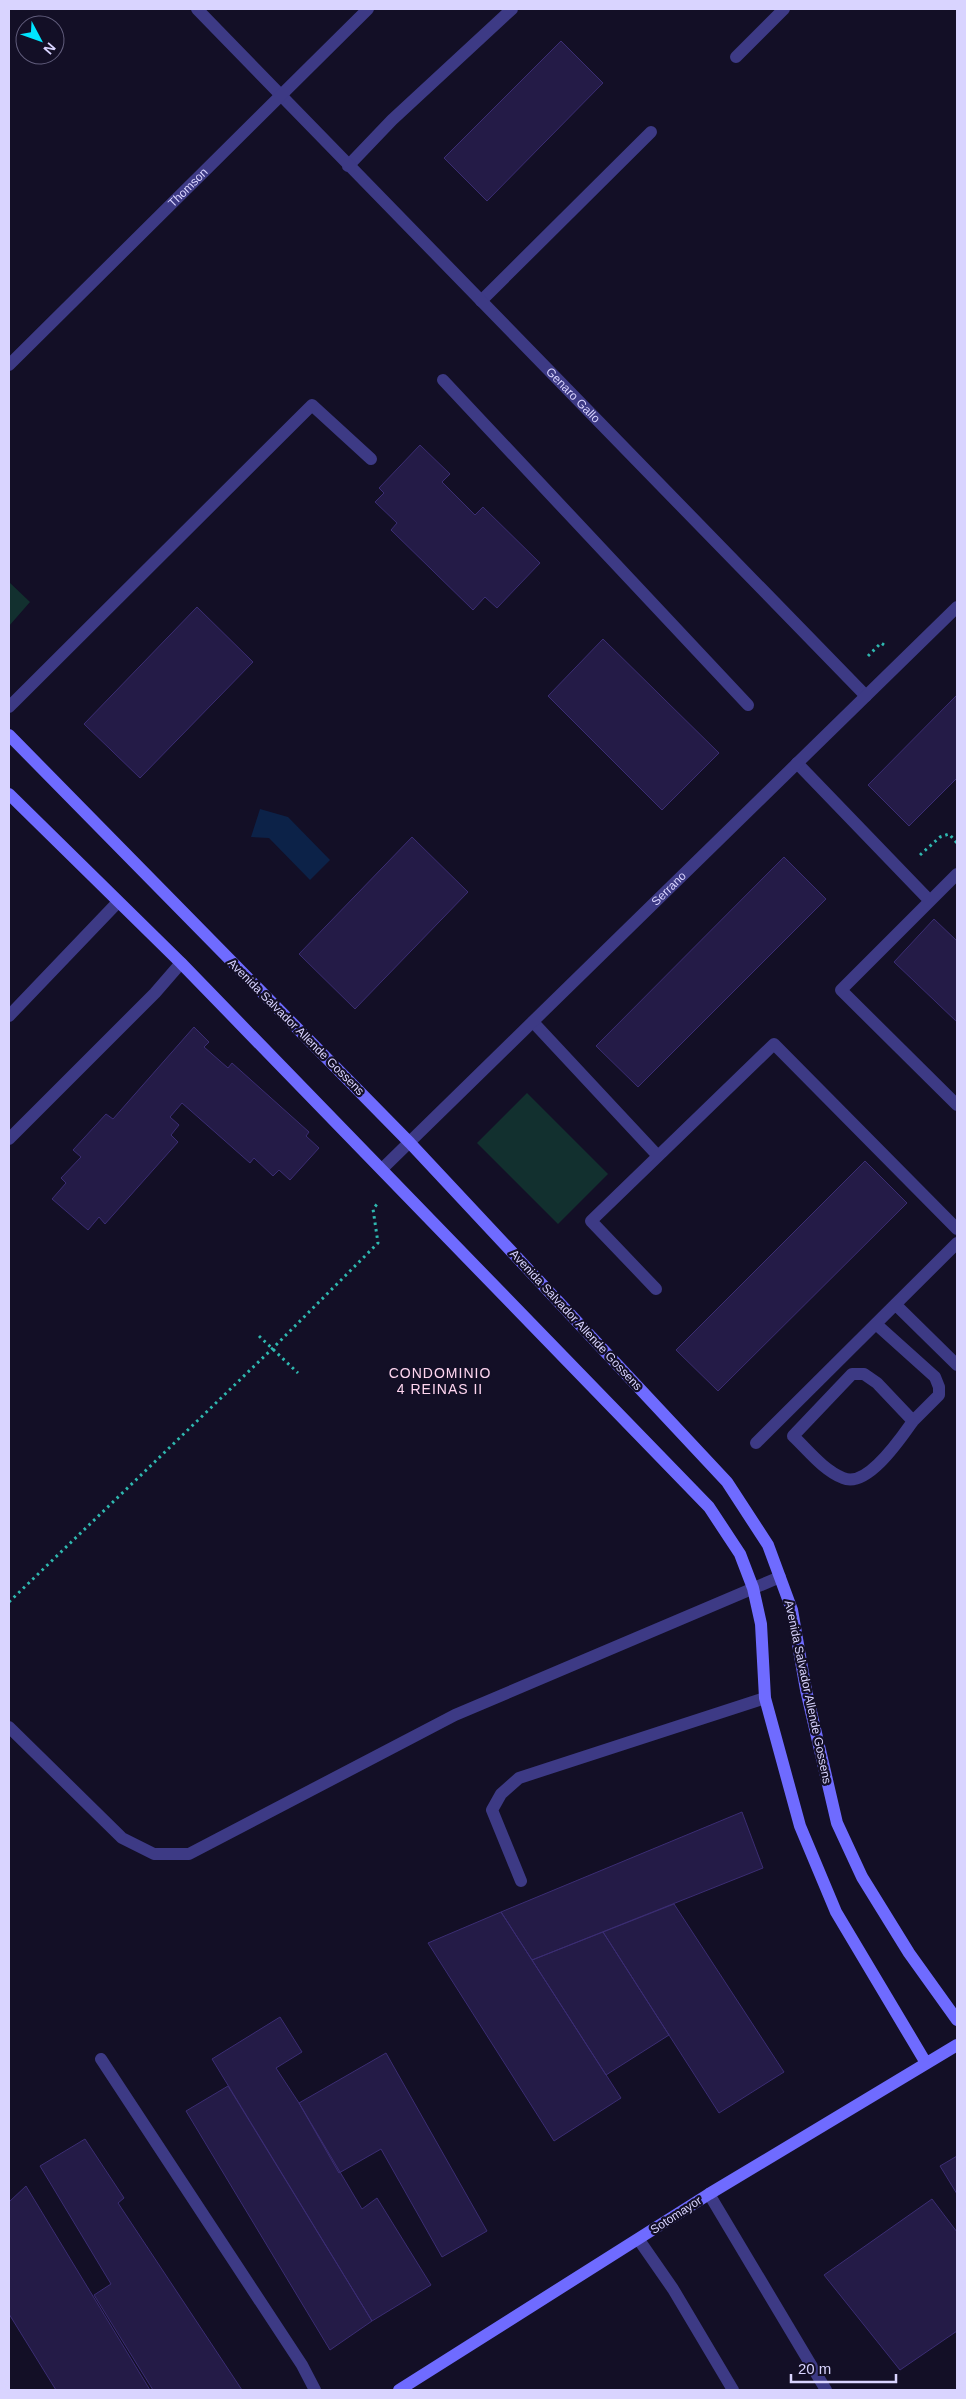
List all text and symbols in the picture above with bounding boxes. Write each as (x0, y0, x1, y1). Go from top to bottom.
north arrow (15, 15, 65, 65)
text: N (40, 39, 59, 58)
street label: Thomson (165, 165, 211, 210)
street label: Genaro Gallo (543, 365, 603, 426)
street label: Serrano (649, 869, 689, 909)
street label: Avenida Salvador Allende Gossens (225, 956, 367, 1098)
street label: Avenida Salvador Allende Gossens (507, 1247, 645, 1393)
district label: CONDOMINIO 4 REINAS II (389, 1365, 491, 1397)
street label: Avenida Salvador Allende Gossens (782, 1599, 834, 1785)
street label: Sotomayor (648, 2193, 704, 2237)
scale bar (791, 2352, 896, 2384)
text: 20 m (798, 2360, 831, 2377)

